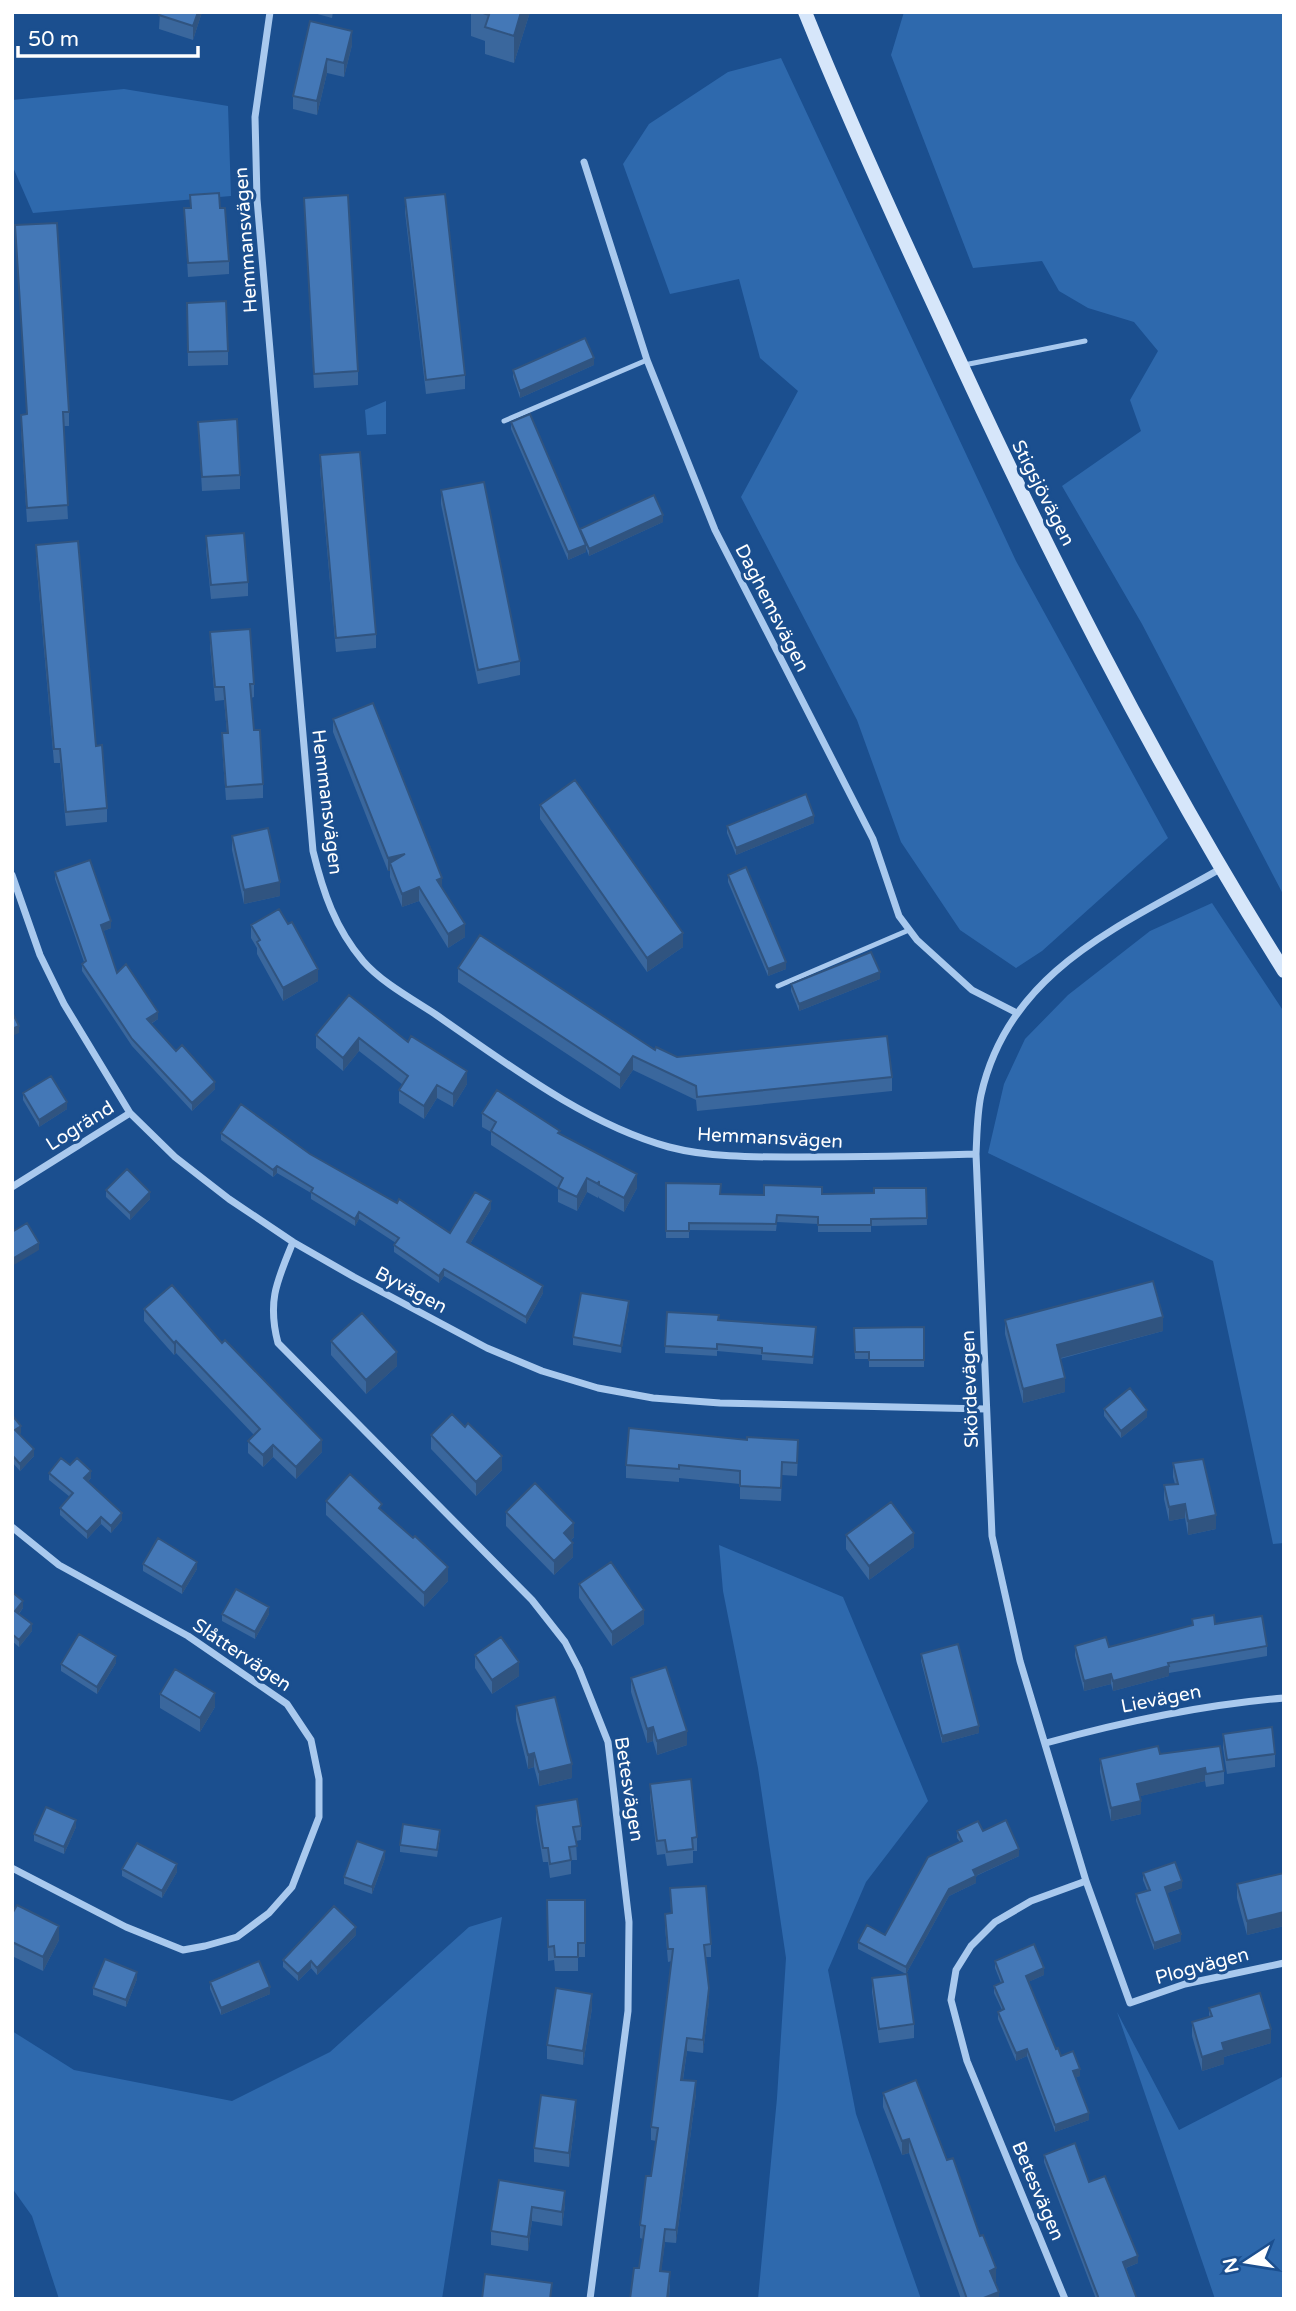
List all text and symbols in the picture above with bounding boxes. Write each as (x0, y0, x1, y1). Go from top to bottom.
scale bar (18, 14, 198, 58)
text: 50 m (28, 27, 79, 52)
street label: Hemmansvägen (230, 166, 262, 314)
street label: Stigsjövägen (1007, 437, 1079, 549)
street label: Daghemsvägen (730, 540, 814, 676)
street label: Hemmansvägen (307, 728, 347, 876)
street label: Logränd (42, 1097, 118, 1155)
street label: Hemmansvägen (697, 1123, 843, 1153)
street label: Byvägen (371, 1262, 451, 1318)
street label: Skördevägen (957, 1330, 983, 1448)
street label: Slåttervägen (189, 1614, 295, 1696)
street label: Lievägen (1119, 1680, 1203, 1718)
street label: Betesvägen (610, 1735, 648, 1843)
street label: Plogvägen (1153, 1943, 1251, 1989)
street label: Betesvägen (1007, 2138, 1069, 2244)
north arrow (1212, 2227, 1282, 2297)
text: N (1219, 2256, 1244, 2275)

